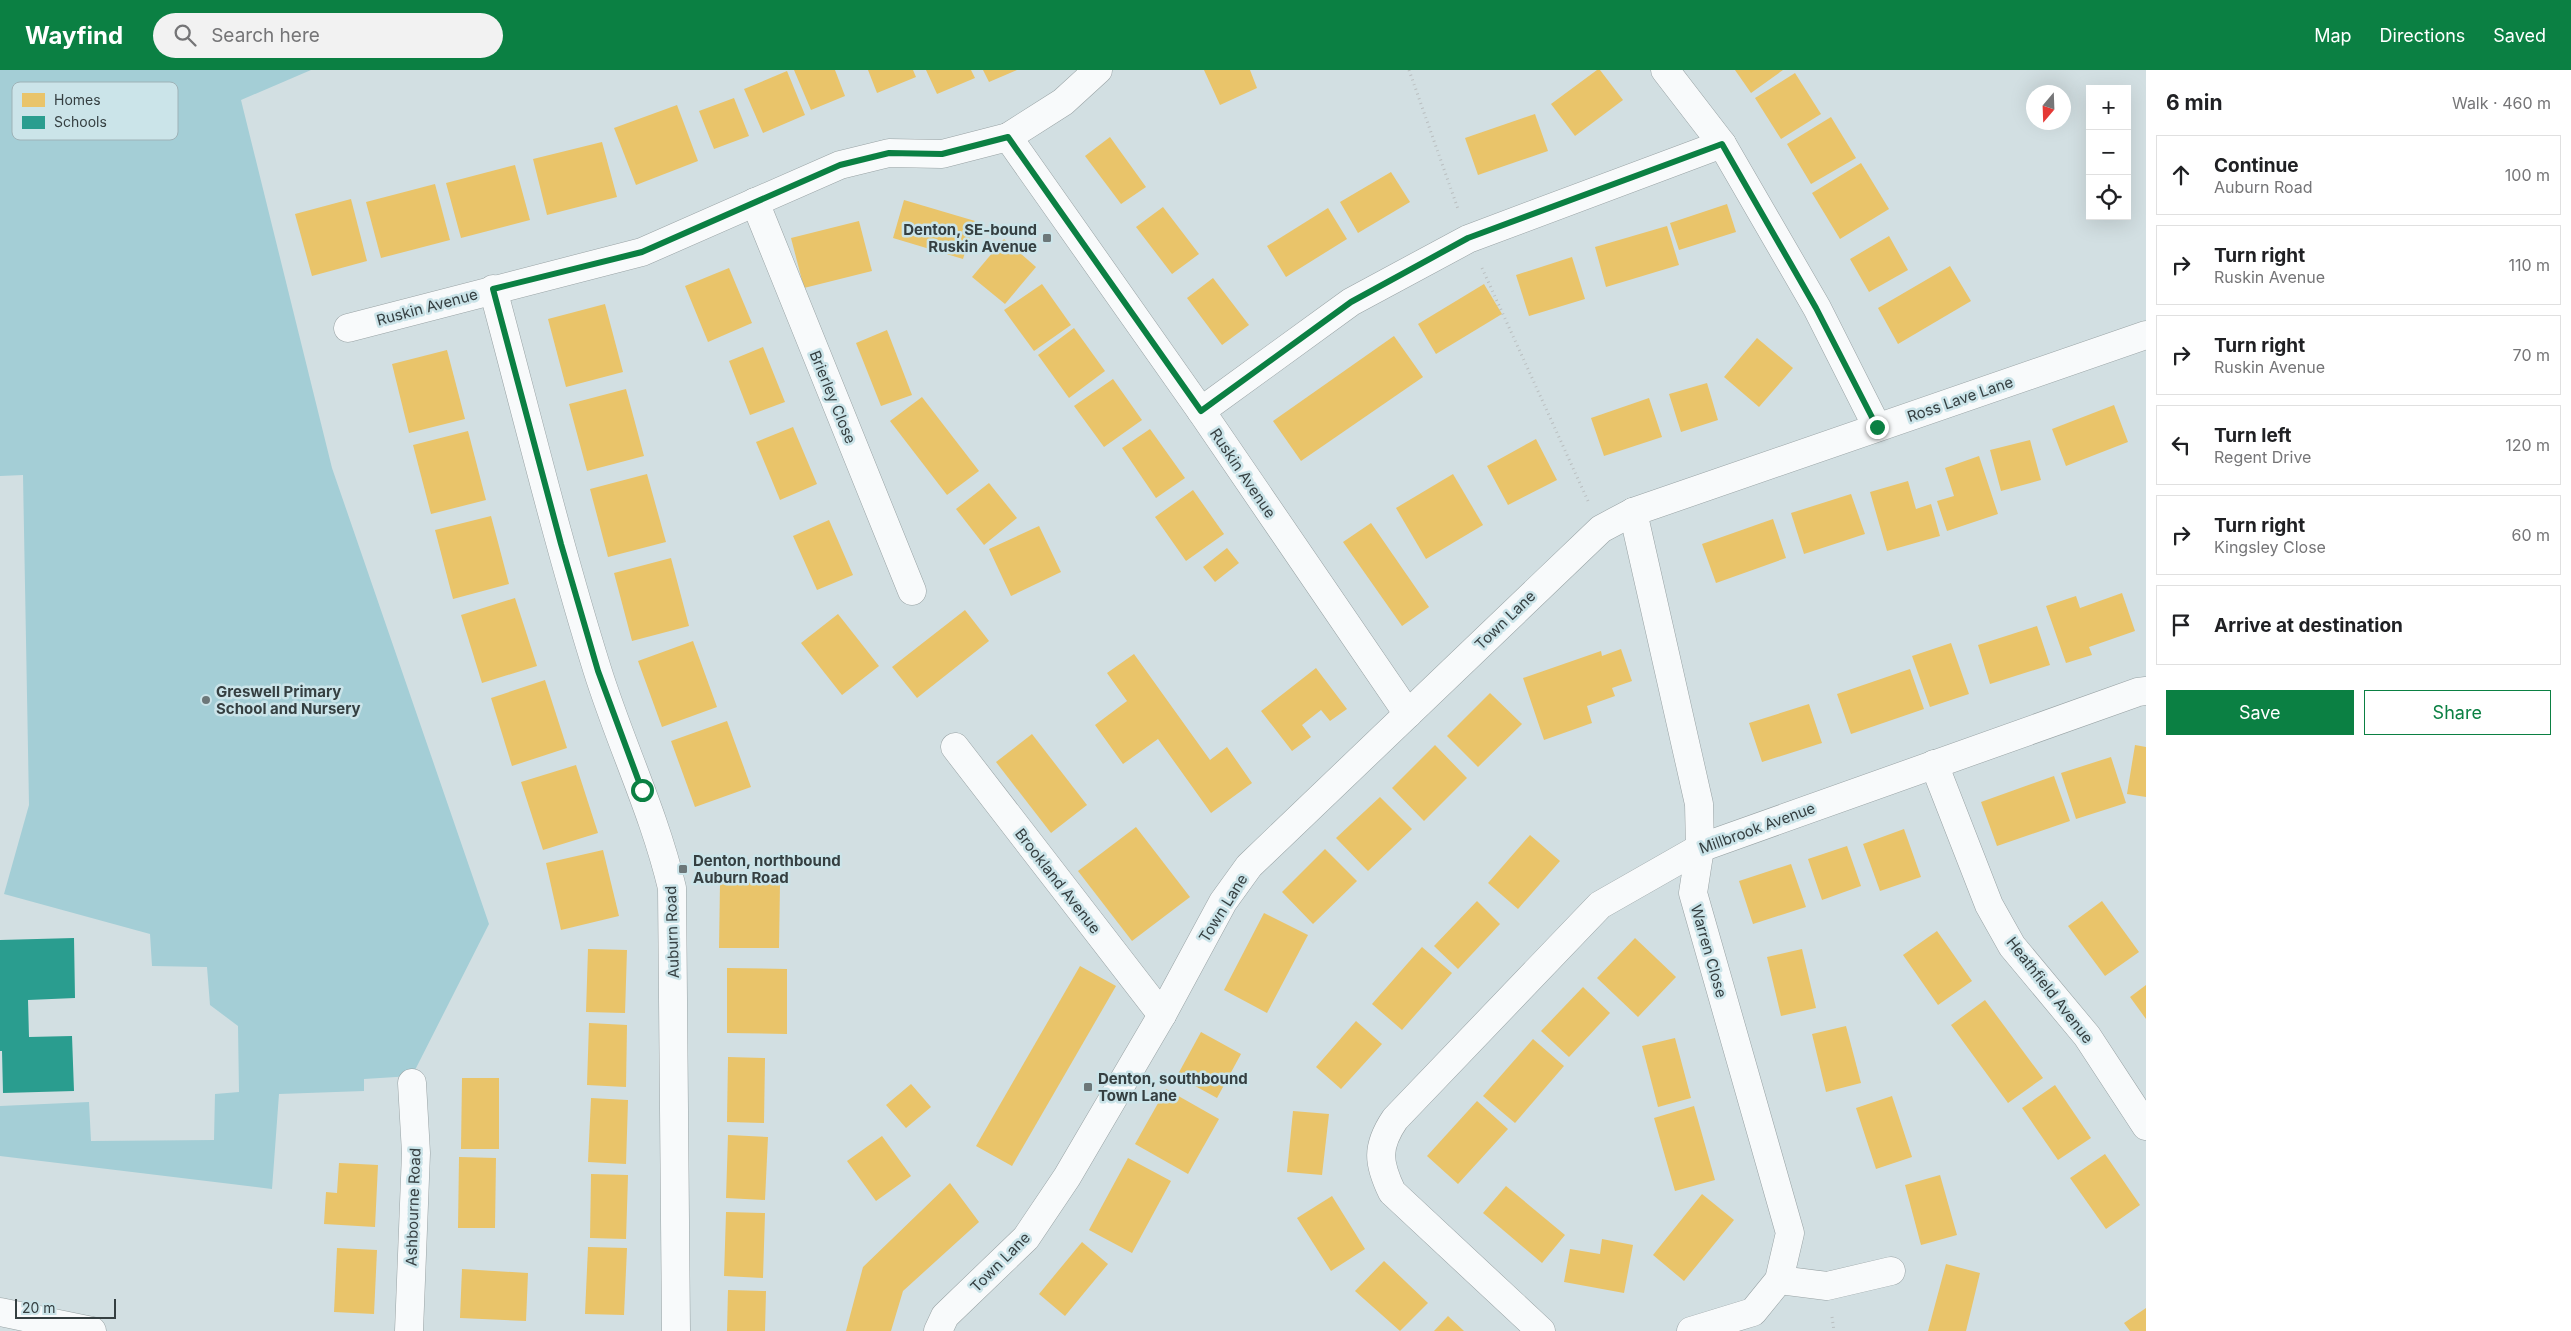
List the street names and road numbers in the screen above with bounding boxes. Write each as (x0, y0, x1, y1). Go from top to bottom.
street label: Ruskin Avenue (374, 284, 480, 330)
street label: Brierley Close (806, 348, 860, 446)
street label: Ross Lave Lane (1905, 372, 2015, 426)
street label: Ruskin Avenue (1206, 425, 1280, 521)
street label: Town Lane (1471, 586, 1539, 654)
street label: Millbrook Avenue (1696, 798, 1818, 858)
street label: Brookland Avenue (1011, 825, 1105, 937)
street label: Town Lane (1195, 870, 1251, 946)
street label: Auburn Road (661, 885, 683, 979)
street label: Warren Close (1687, 902, 1731, 1000)
street label: Heathfield Avenue (2003, 933, 2097, 1047)
street label: Ashbourne Road (401, 1148, 425, 1266)
street label: Town Lane (966, 1228, 1034, 1296)

